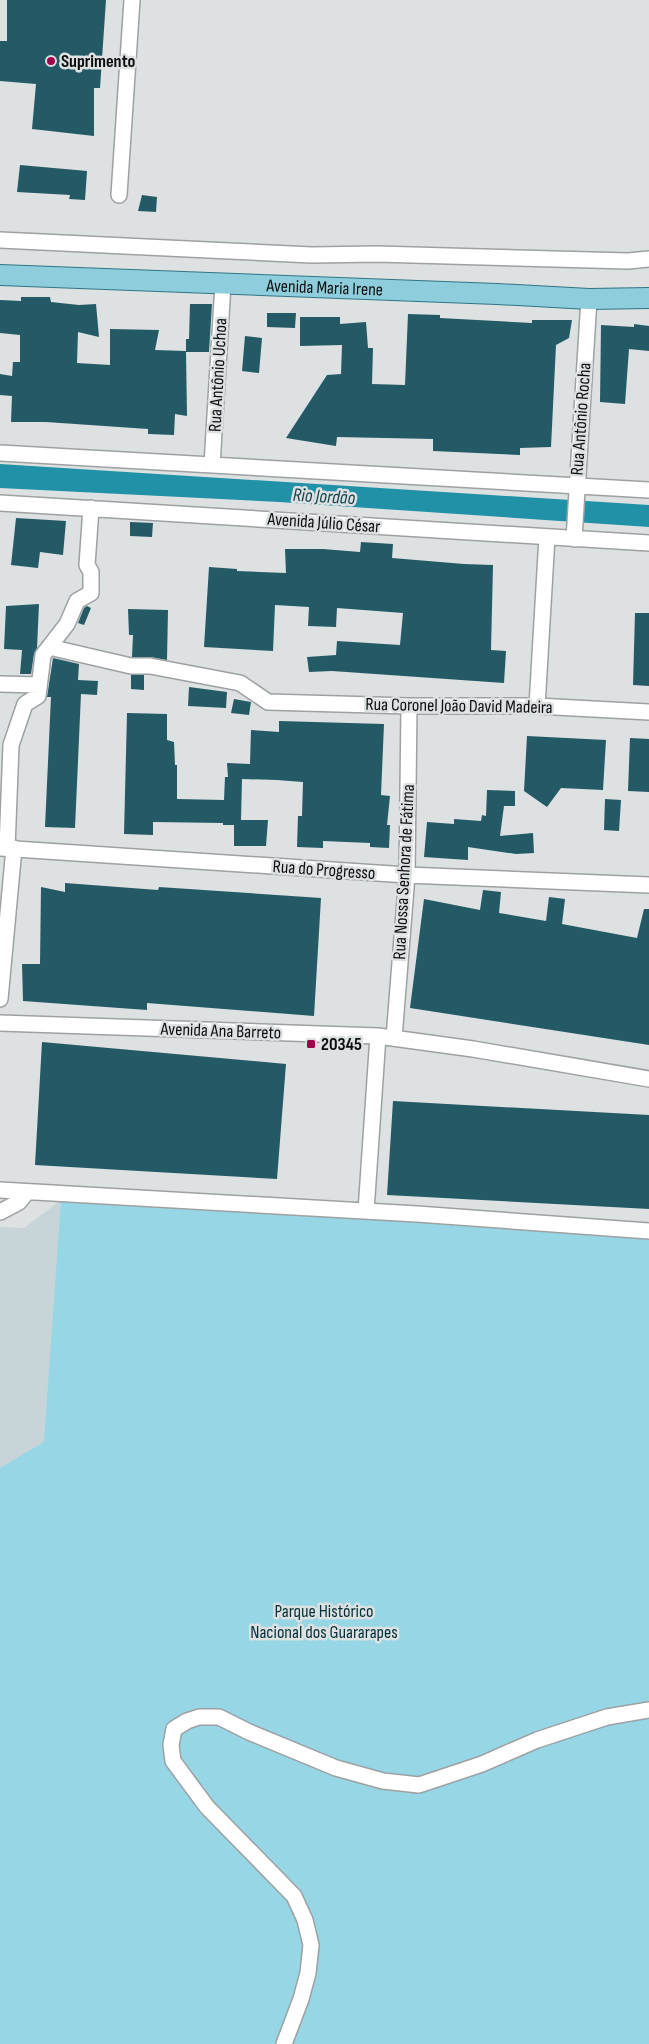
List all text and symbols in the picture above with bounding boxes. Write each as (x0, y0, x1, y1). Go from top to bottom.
place label: Suprimento (61, 51, 136, 72)
marker: Suprimento (45, 55, 57, 67)
street label: Avenida Maria Irene (265, 275, 383, 300)
street label: Rua Antônio Uchoa (205, 318, 231, 432)
street label: Rua Antônio Rocha (567, 362, 595, 476)
water label: Rio Jordão (292, 484, 356, 510)
street label: Avenida Júlio César (266, 509, 381, 537)
street label: Rua Coronel João David Madeira (365, 694, 553, 718)
street label: Rua Nossa Senhora de Fátima (389, 784, 419, 960)
street label: Rua do Progresso (272, 856, 376, 884)
street label: Avenida Ana Barreto (159, 1018, 282, 1044)
place label: 20345 (321, 1034, 362, 1055)
marker: 20345 (305, 1038, 317, 1050)
park label: Parque Histórico Nacional dos Guararapes (250, 1601, 398, 1643)

